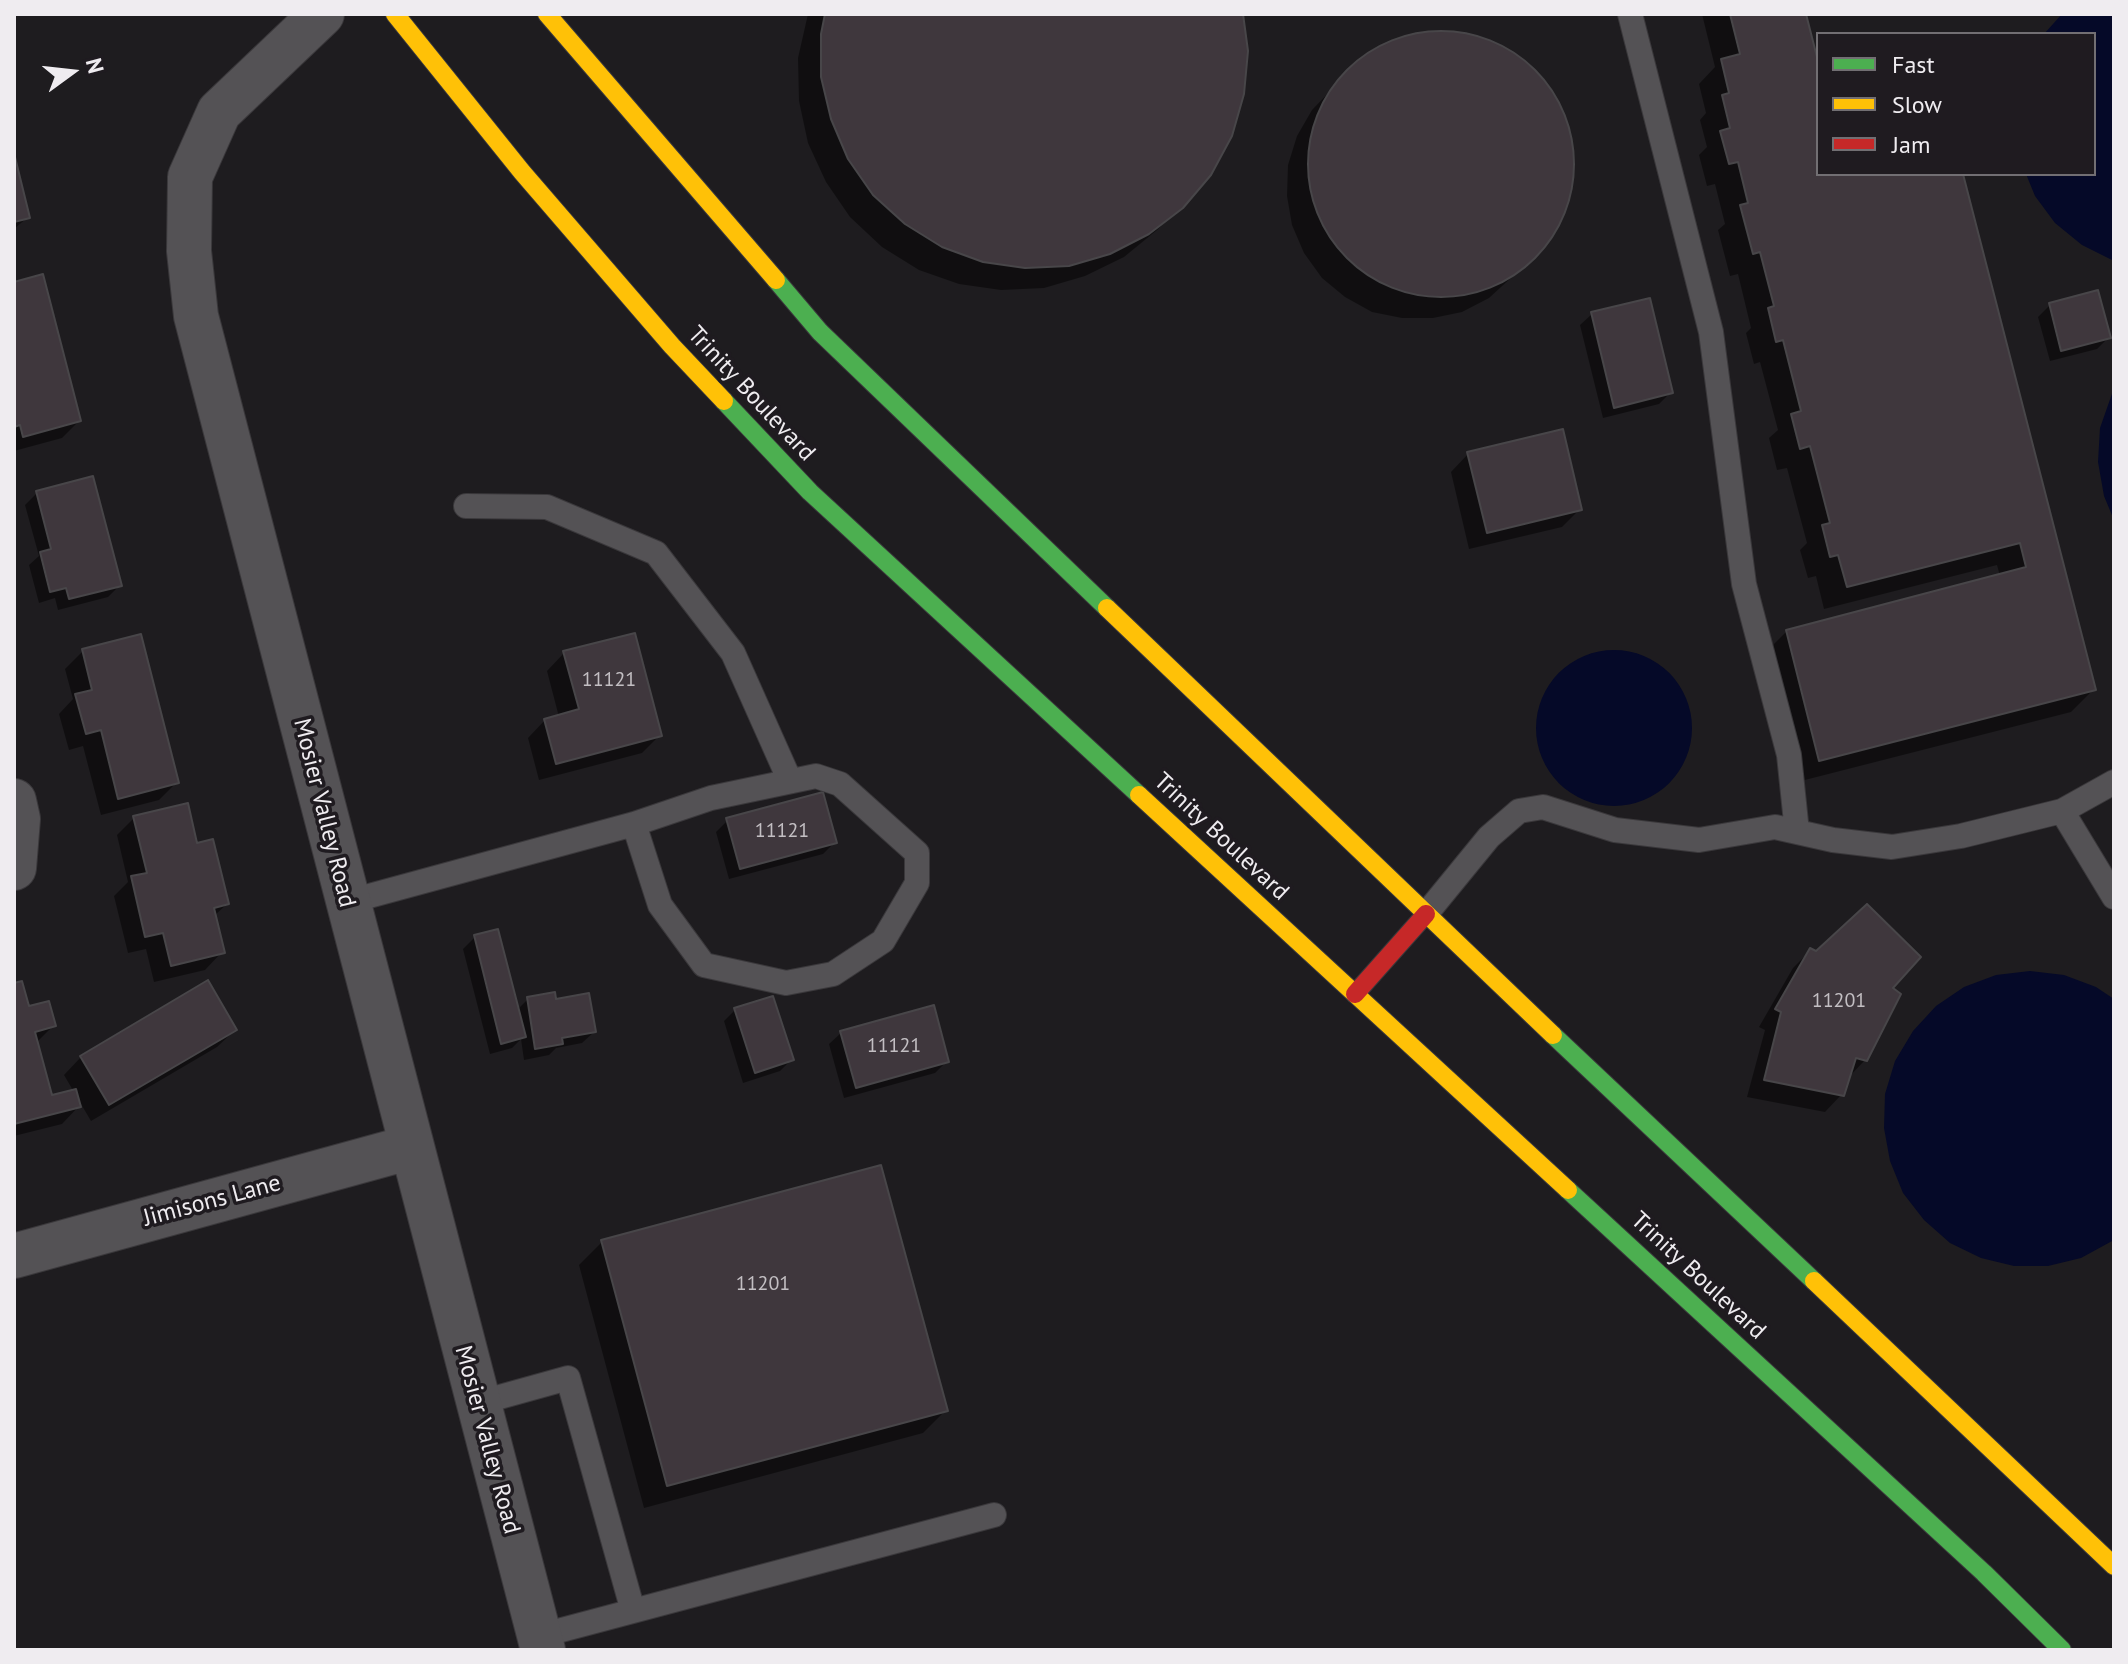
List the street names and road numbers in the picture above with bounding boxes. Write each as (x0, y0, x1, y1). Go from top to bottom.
street label: Trinity Boulevard (681, 321, 821, 467)
street label: Mosier Valley Road (287, 716, 361, 910)
street label: Trinity Boulevard (1148, 767, 1294, 907)
street label: Jimisons Lane (140, 1169, 284, 1233)
street label: Trinity Boulevard (1625, 1206, 1771, 1346)
street label: Mosier Valley Road (448, 1343, 526, 1537)

